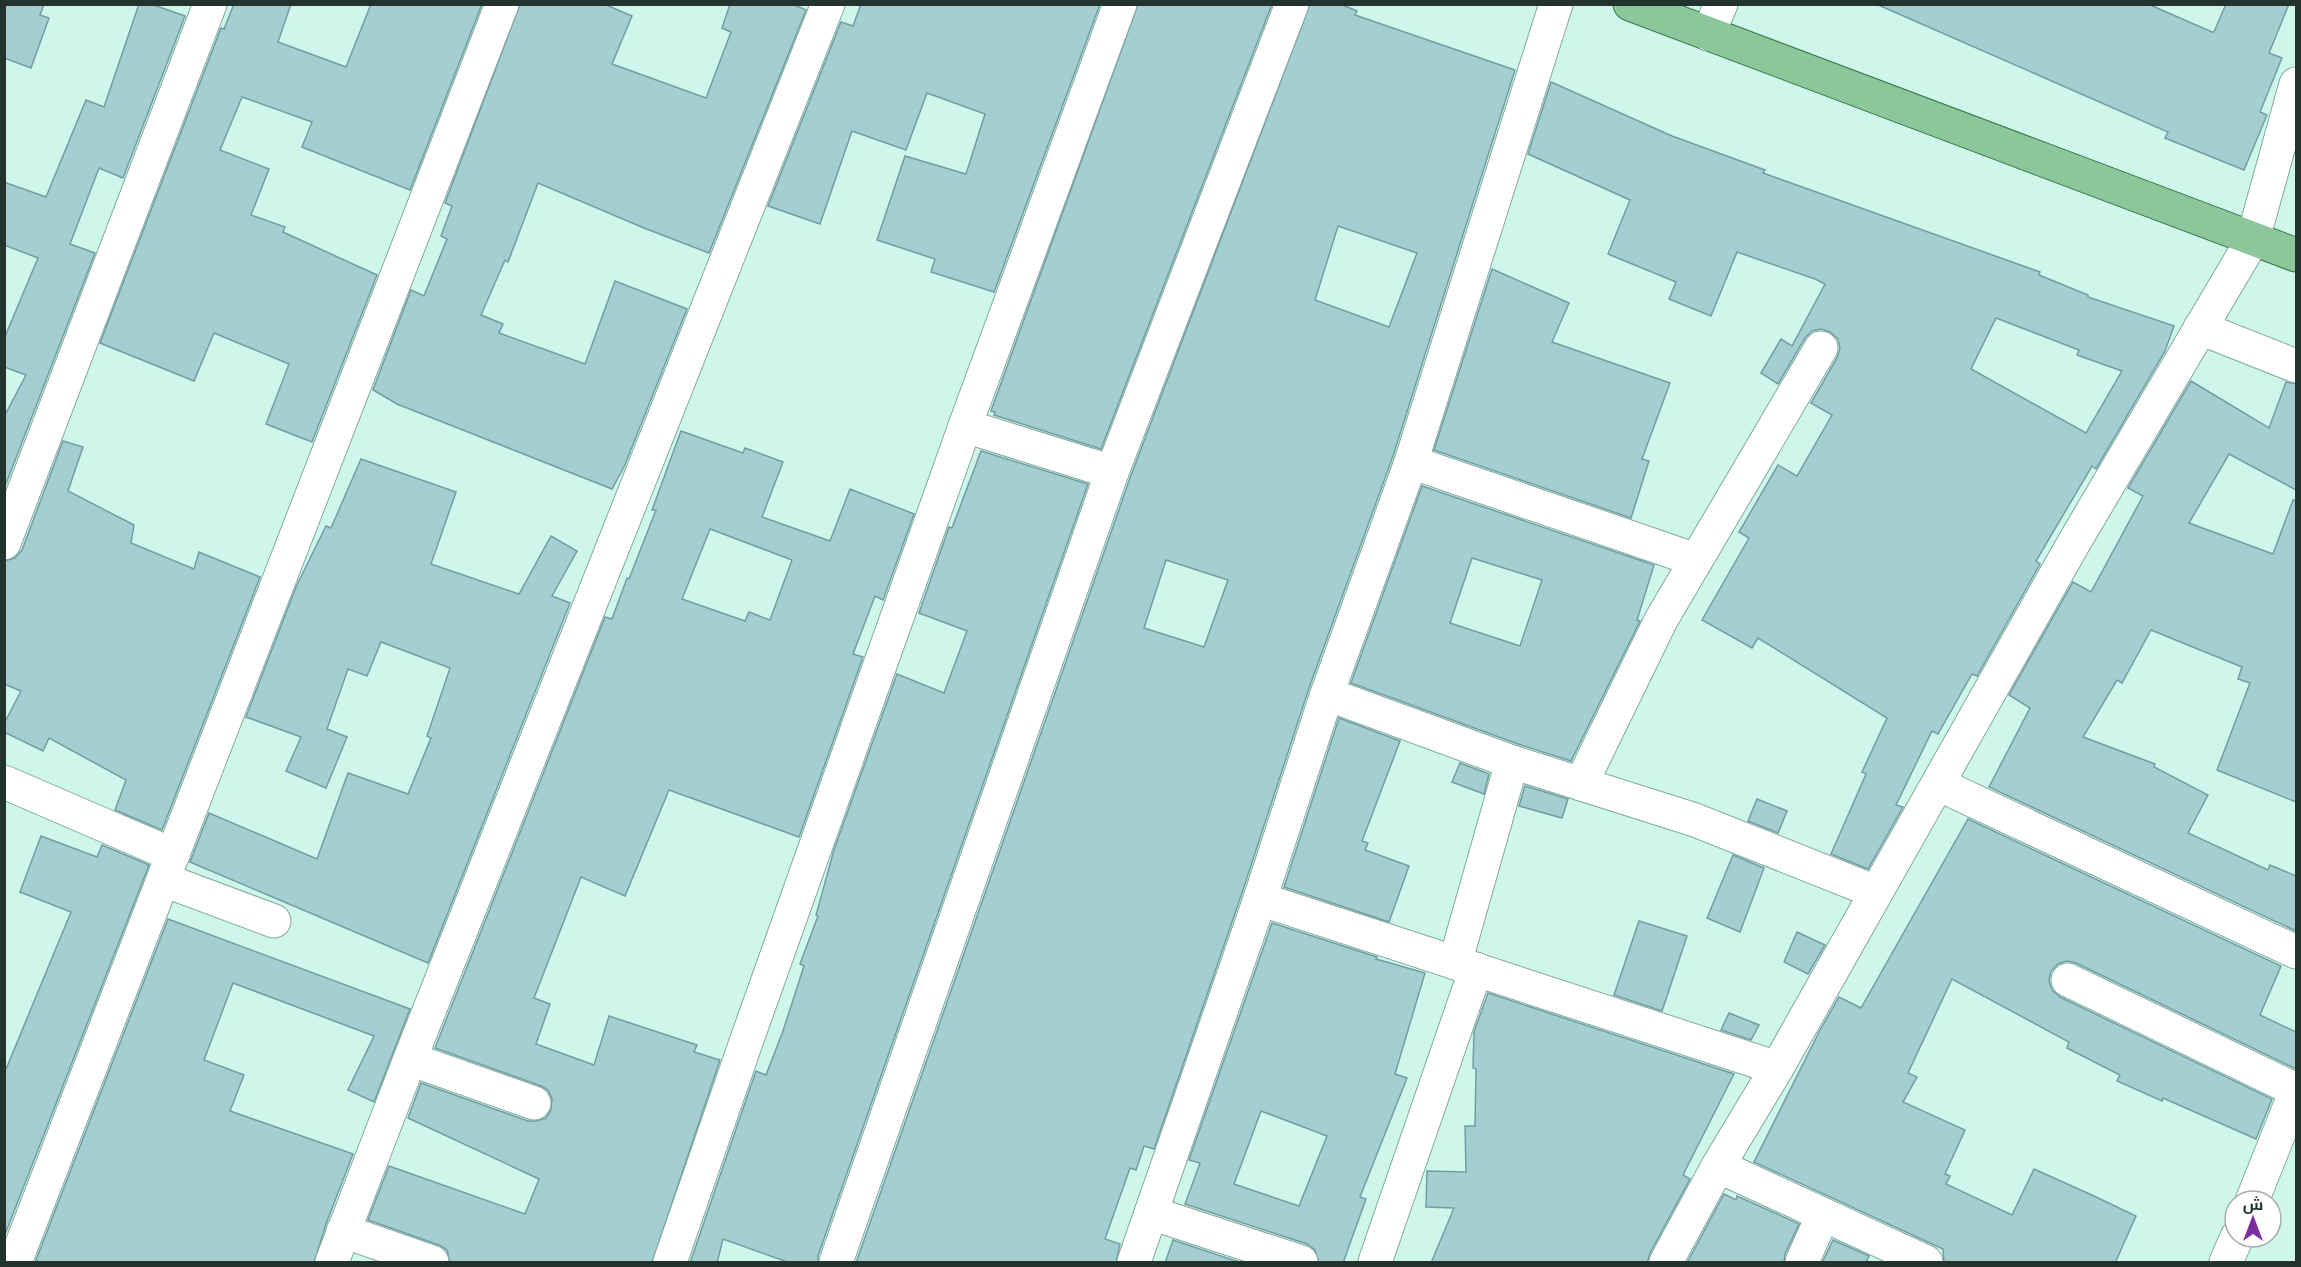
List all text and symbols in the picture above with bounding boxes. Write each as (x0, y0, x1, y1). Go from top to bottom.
north arrow (2223, 1189, 2283, 1249)
text: ش (2243, 1195, 2263, 1214)

